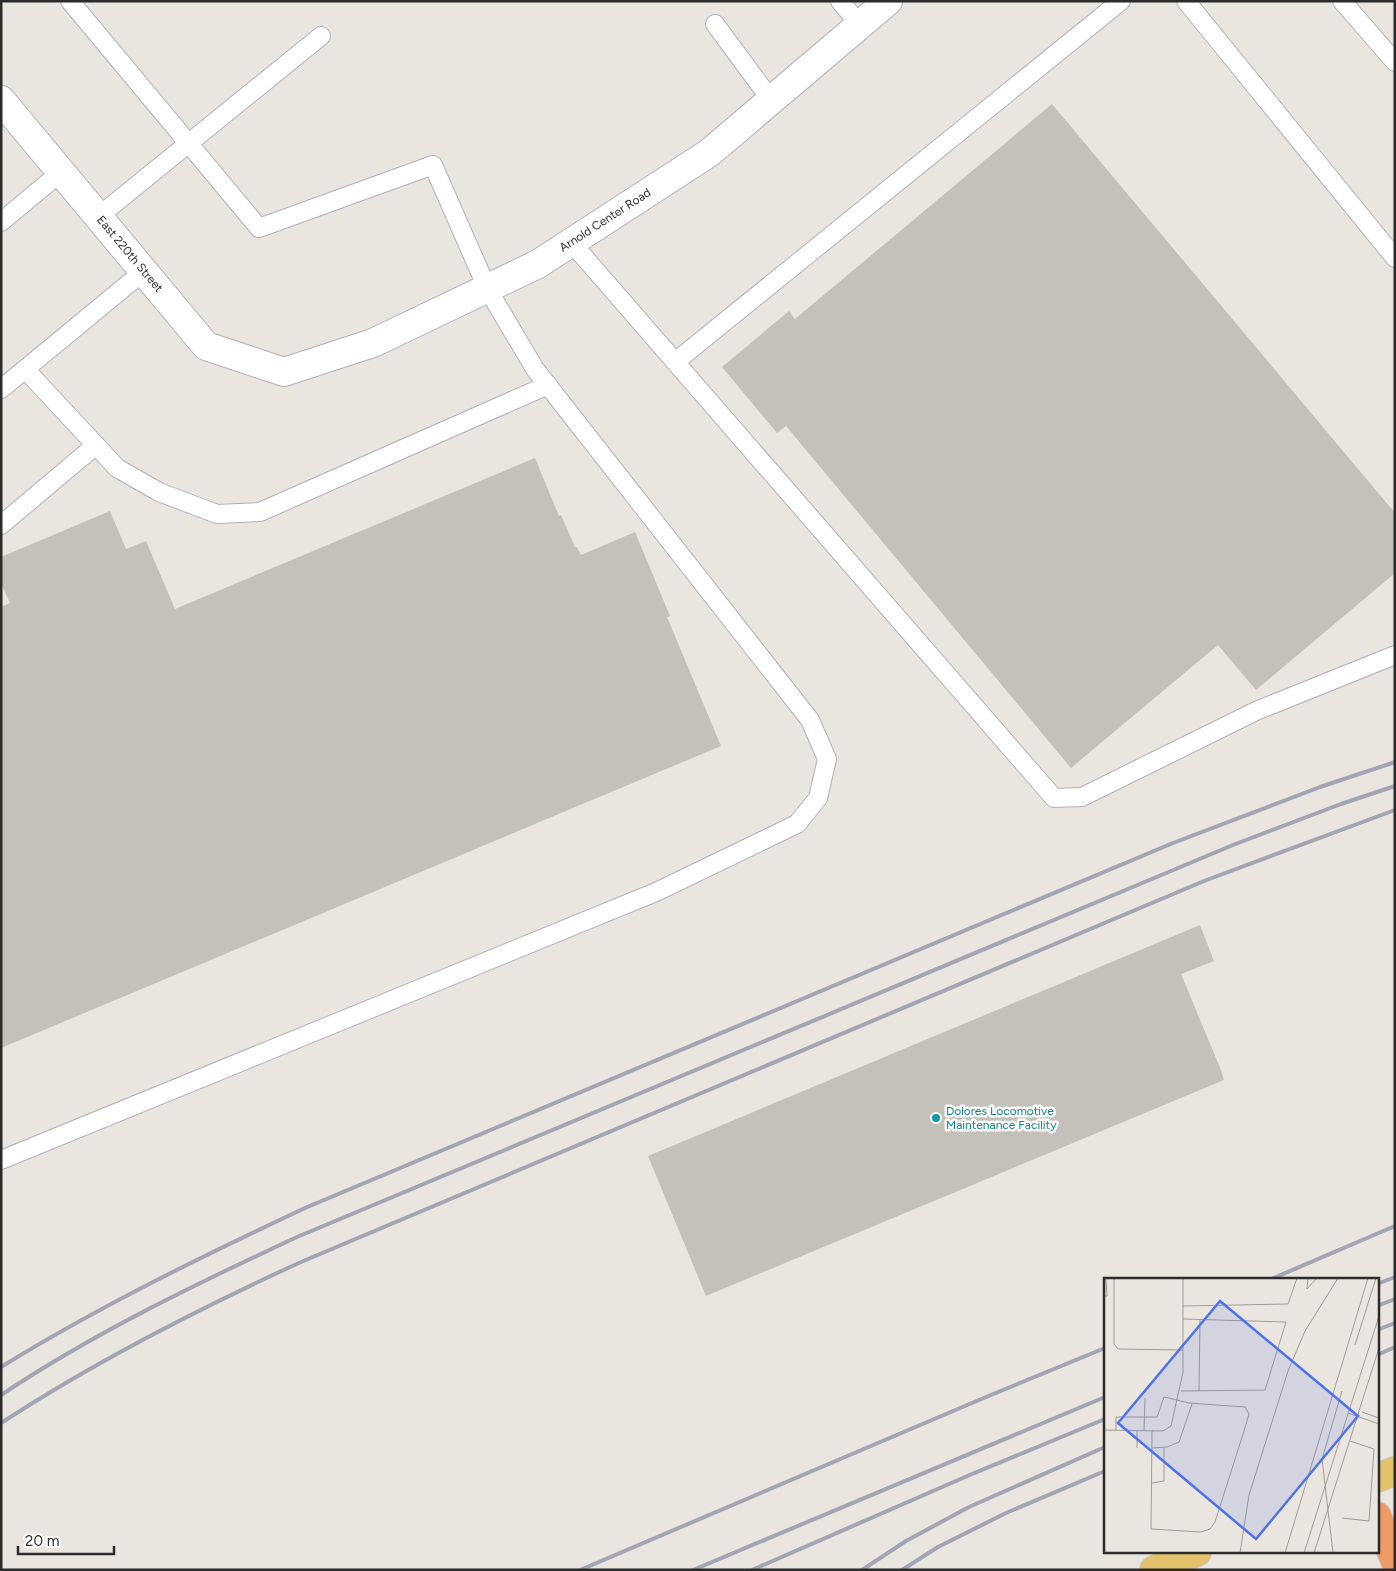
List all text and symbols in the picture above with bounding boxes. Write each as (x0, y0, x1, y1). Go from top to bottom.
street label: Arnold Center Road (557, 185, 653, 255)
street label: East 220th Street (94, 213, 166, 295)
place label: Dolores Locomotive Maintenance Facility (946, 1104, 1057, 1132)
marker: Dolores Locomotive Maintenance Facility (930, 1112, 942, 1124)
inset map (1104, 1278, 1378, 1554)
scale bar (18, 1524, 114, 1556)
text: 20 m (25, 1532, 59, 1550)

